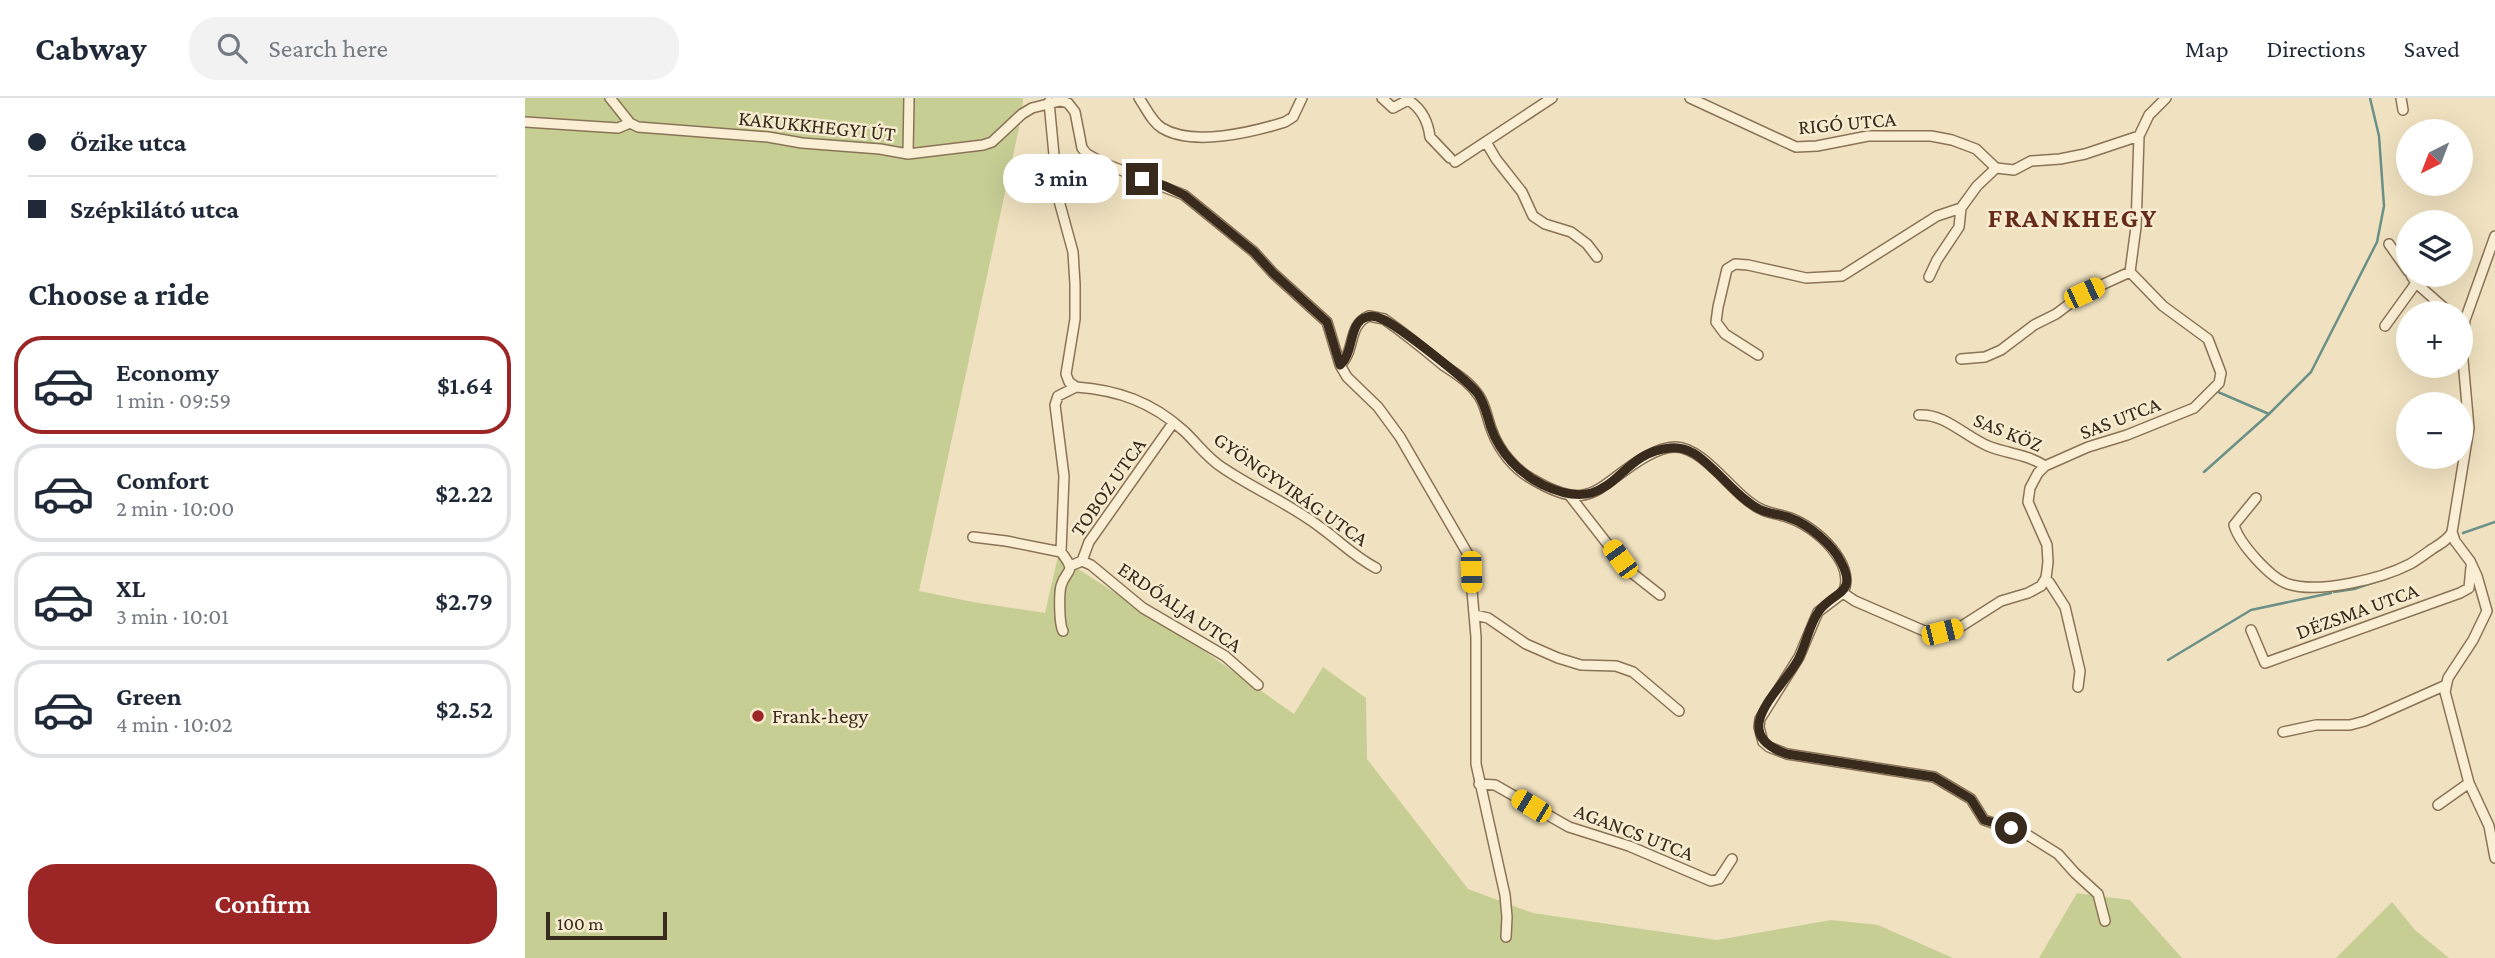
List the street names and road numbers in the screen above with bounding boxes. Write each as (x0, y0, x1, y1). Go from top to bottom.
street label: KAKUKKHEGYI ÚT (737, 106, 897, 146)
street label: RIGÓ UTCA (1797, 107, 1897, 139)
street label: SAS UTCA (2076, 392, 2164, 444)
street label: SAS KÖZ (1970, 407, 2046, 457)
street label: GYÖNGYVIRÁG UTCA (1209, 427, 1373, 551)
street label: TOBOZ UTCA (1065, 433, 1151, 541)
street label: ERDŐALJA UTCA (1113, 557, 1247, 657)
street label: DÉZSMA UTCA (2293, 578, 2421, 644)
street label: AGANCS UTCA (1571, 798, 1697, 866)

